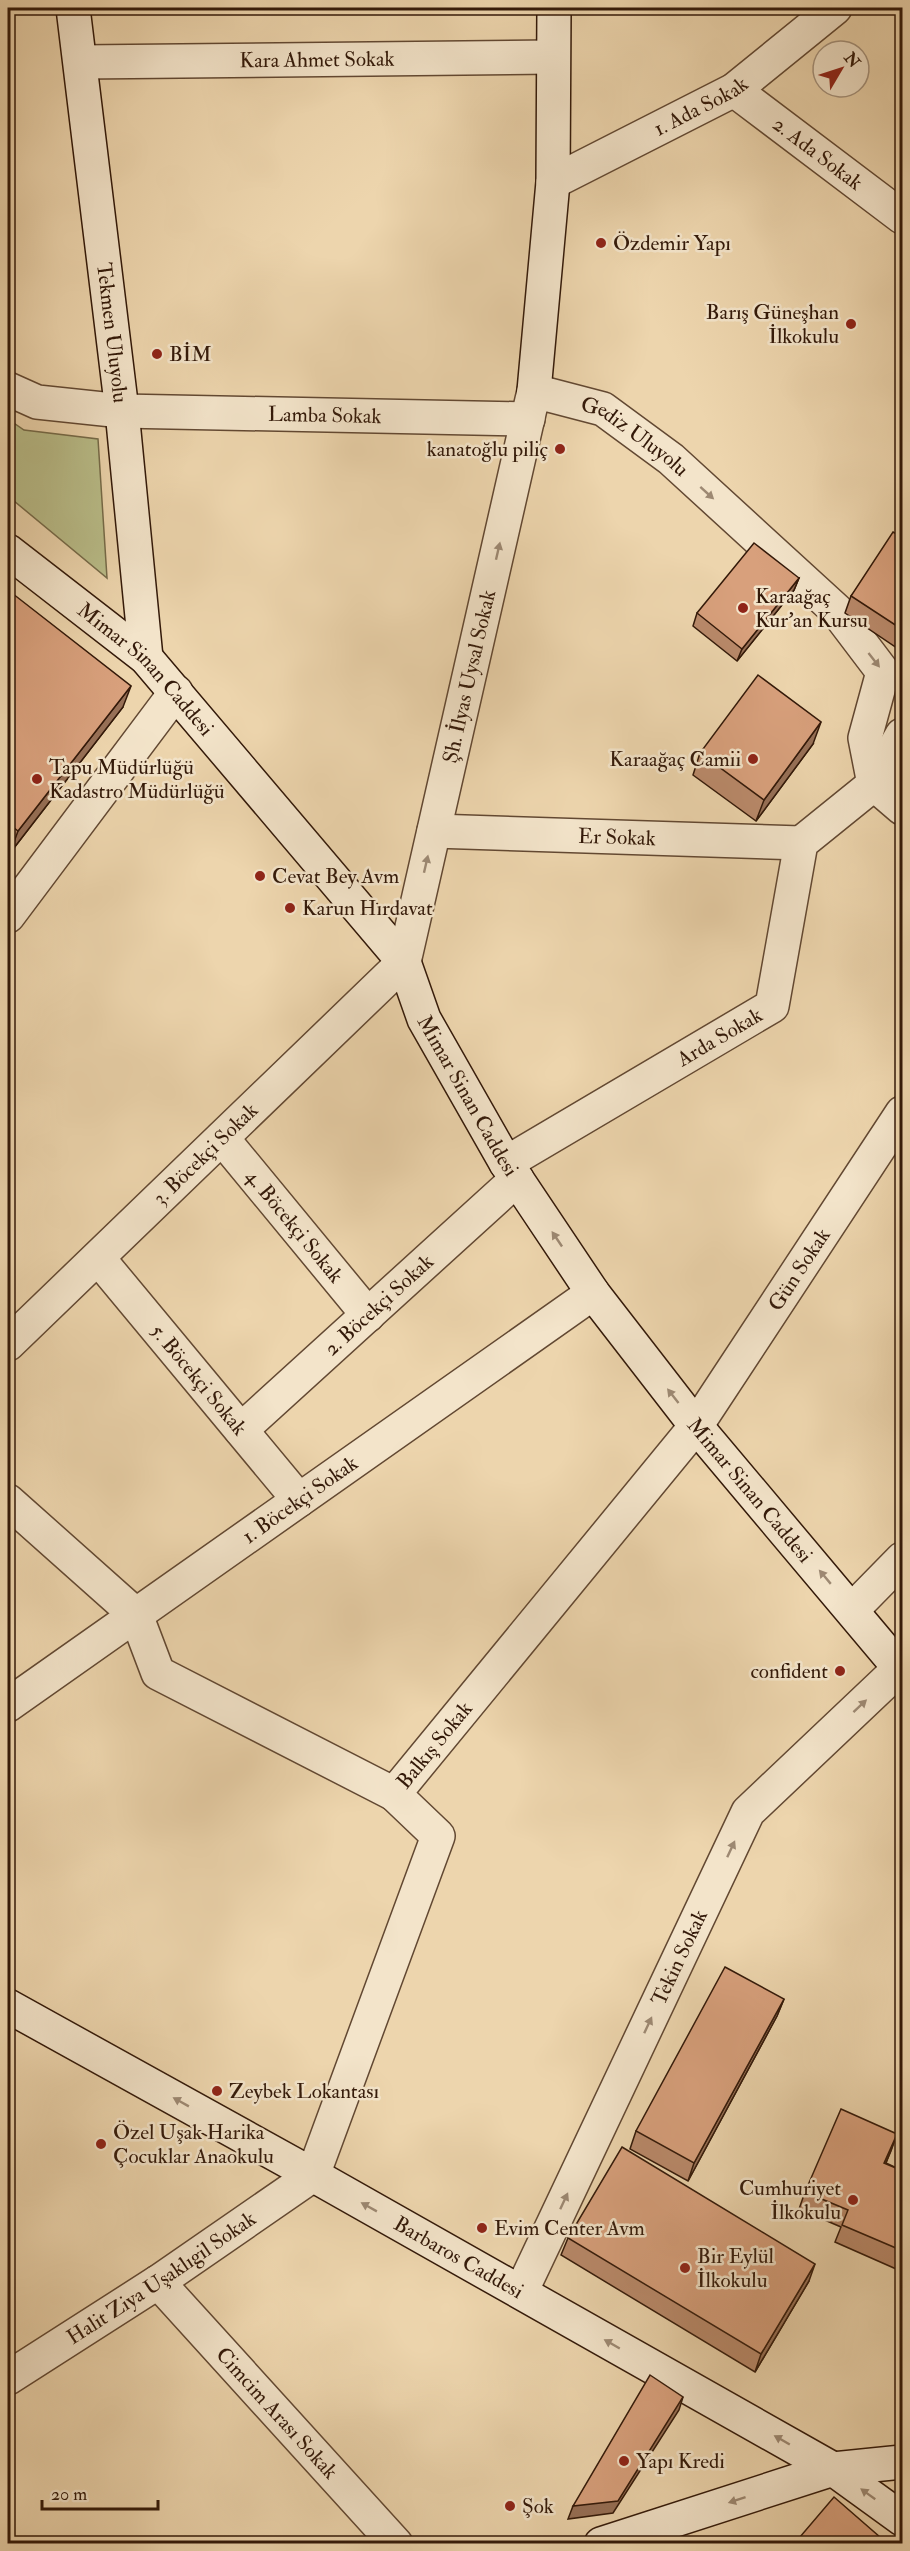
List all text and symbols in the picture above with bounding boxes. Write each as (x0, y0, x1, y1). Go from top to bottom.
north arrow (811, 39, 871, 99)
street label: Kara Ahmet Sokak (239, 45, 395, 74)
text: N (839, 48, 865, 73)
street label: 1. Ada Sokak (649, 70, 754, 142)
street label: 2. Ada Sokak (767, 111, 868, 196)
place label: Özdemir Yapı (613, 230, 731, 257)
marker: Özdemir Yapı (594, 236, 608, 250)
street label: Tekmen Uluyolu (91, 261, 134, 404)
place label: Barış Güneşhan İlkokulu (706, 299, 839, 350)
marker: Barış Güneşhan İlkokulu (844, 317, 858, 331)
place label: BİM (169, 341, 212, 368)
marker: BİM (150, 347, 164, 361)
street label: Gediz Uluyolu (578, 390, 695, 482)
street label: Lamba Sokak (268, 400, 382, 430)
place label: kanatoğlu piliç (427, 436, 549, 463)
marker: kanatoğlu piliç (553, 442, 567, 456)
one-way arrow (700, 486, 715, 500)
one-way arrow (493, 542, 503, 561)
place label: Karaağaç Kur'an Kursu (755, 583, 868, 634)
street label: Şh. İlyas Uysal Sokak (436, 587, 502, 766)
street label: Mimar Sinan Caddesi (72, 596, 220, 742)
marker: Karaağaç Kur'an Kursu (736, 601, 750, 615)
one-way arrow (868, 653, 880, 668)
place label: Karaağaç Camii (609, 746, 741, 773)
marker: Karaağaç Camii (746, 752, 760, 766)
place label: Tapu Müdürlüğü Kadastro Müdürlüğü (49, 754, 225, 805)
marker: Tapu Müdürlüğü Kadastro Müdürlüğü (30, 772, 44, 786)
street label: Er Sokak (578, 822, 656, 852)
one-way arrow (422, 855, 432, 874)
place label: Cevat Bey Avm (272, 863, 399, 890)
marker: Cevat Bey Avm (253, 869, 267, 883)
place label: Karun Hırdavat (302, 895, 433, 922)
marker: Karun Hırdavat (283, 901, 297, 915)
street label: Arda Sokak (671, 1001, 767, 1073)
street label: Mimar Sinan Caddesi (411, 1010, 525, 1182)
street label: 3. Böcekçi Sokak (147, 1097, 264, 1211)
street label: 4. Böcekçi Sokak (240, 1163, 349, 1288)
street label: Gün Sokak (762, 1223, 836, 1316)
one-way arrow (551, 1231, 562, 1247)
street label: 2. Böcekçi Sokak (318, 1248, 439, 1362)
street label: 5. Böcekçi Sokak (145, 1318, 253, 1441)
one-way arrow (667, 1388, 679, 1403)
street label: Mimar Sinan Caddesi (681, 1412, 819, 1569)
street label: 1. Böcekçi Sokak (237, 1449, 363, 1550)
one-way arrow (819, 1570, 832, 1585)
place label: confident (750, 1658, 828, 1685)
marker: confident (833, 1664, 847, 1678)
street label: Balkış Sokak (390, 1696, 478, 1794)
one-way arrow (853, 1699, 868, 1713)
one-way arrow (726, 1840, 735, 1857)
street label: Tekin Sokak (645, 1905, 713, 2010)
one-way arrow (642, 2016, 652, 2034)
place label: Zeybek Lokantası (229, 2078, 380, 2105)
marker: Zeybek Lokantası (210, 2084, 224, 2098)
one-way arrow (172, 2097, 189, 2107)
place label: Özel Uşak Harika Çocuklar Anaokulu (113, 2119, 274, 2170)
marker: Özel Uşak Harika Çocuklar Anaokulu (94, 2137, 108, 2151)
place label: Cumhuriyet İlkokulu (739, 2175, 841, 2226)
one-way arrow (560, 2193, 569, 2210)
marker: Cumhuriyet İlkokulu (846, 2193, 860, 2207)
one-way arrow (360, 2202, 377, 2212)
street label: Halit Ziya Uşaklıgil Sokak (61, 2205, 261, 2351)
street label: Barbaros Caddesi (389, 2210, 529, 2305)
place label: Evim Center Avm (494, 2215, 645, 2242)
marker: Evim Center Avm (475, 2221, 489, 2235)
place label: Bir Eylül İlkokulu (697, 2243, 775, 2294)
marker: Bir Eylül İlkokulu (678, 2261, 692, 2275)
one-way arrow (603, 2339, 620, 2349)
street label: Cimcim Arası Sokak (210, 2341, 344, 2485)
one-way arrow (773, 2435, 790, 2445)
place label: Yapı Kredi (636, 2448, 725, 2475)
marker: Yapı Kredi (617, 2454, 631, 2468)
scale bar (42, 2473, 158, 2511)
text: 20 m (51, 2483, 87, 2506)
one-way arrow (860, 2488, 876, 2500)
place label: Şok (522, 2493, 554, 2520)
one-way arrow (728, 2496, 746, 2505)
marker: Şok (503, 2499, 517, 2513)

